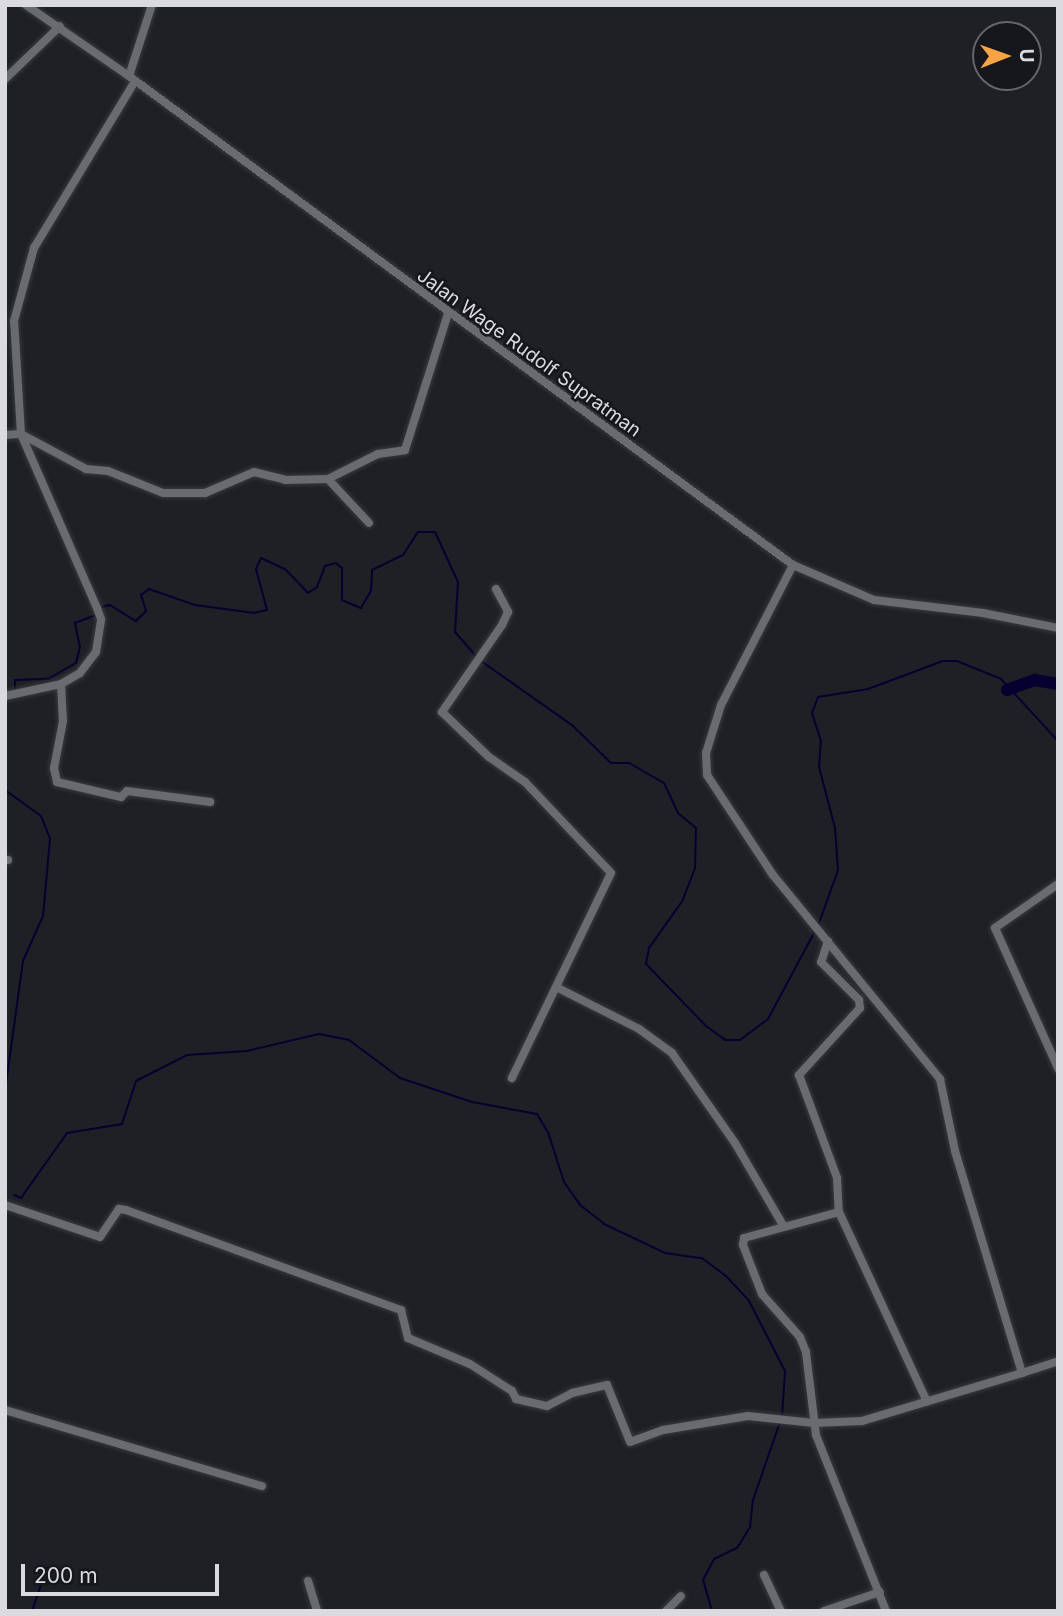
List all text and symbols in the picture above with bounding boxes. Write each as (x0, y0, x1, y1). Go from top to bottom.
north arrow (972, 21, 1042, 91)
text: U (1015, 48, 1038, 63)
street label: Jalan Wage Rudolf Supratman (413, 264, 645, 442)
scale bar (24, 1550, 222, 1594)
text: 200 m (34, 1563, 98, 1588)

